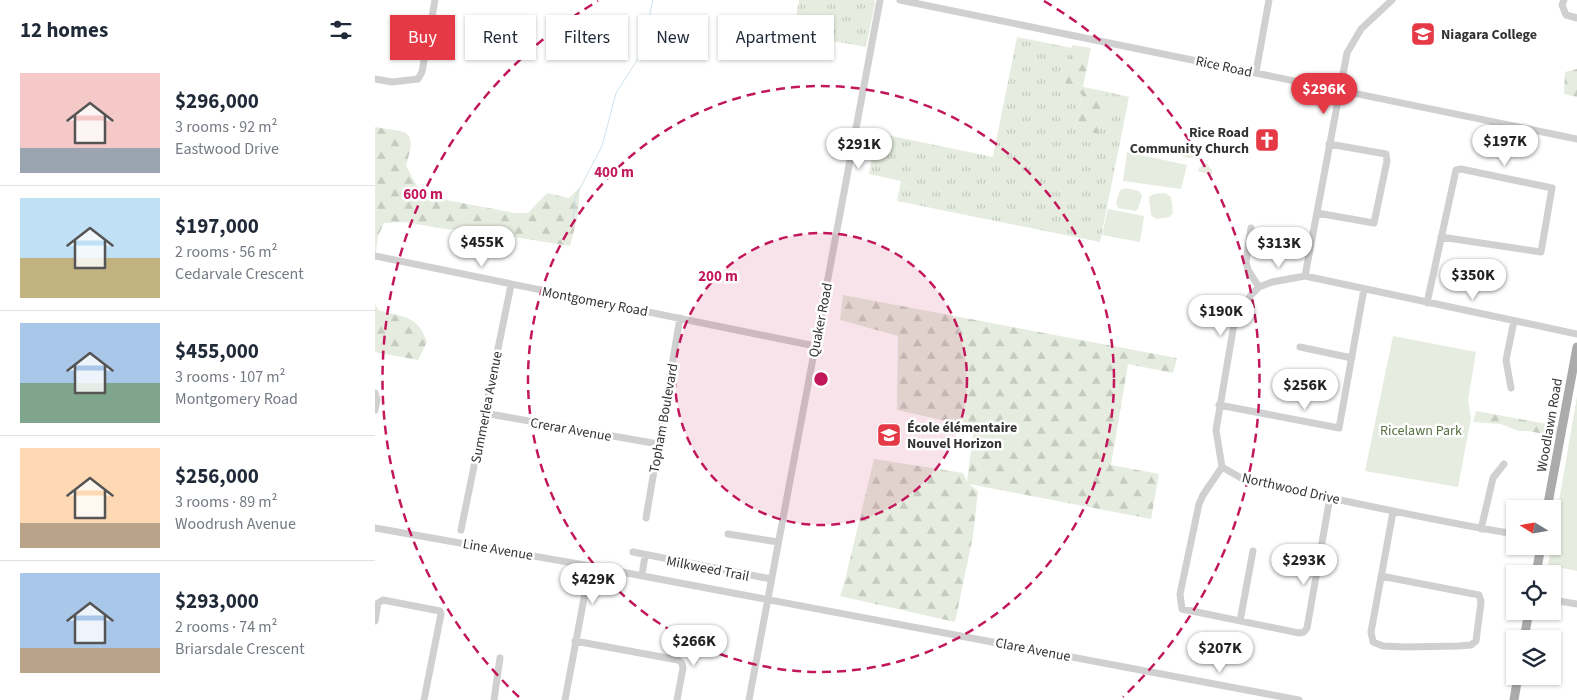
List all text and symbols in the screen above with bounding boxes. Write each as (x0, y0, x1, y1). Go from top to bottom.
text: 12 homes (20, 15, 108, 45)
chip: Buy (390, 15, 455, 60)
chip: Rent (465, 15, 536, 60)
chip: Filters (546, 15, 628, 60)
chip: New (638, 15, 708, 60)
chip: Apartment (718, 15, 834, 60)
icon: filters (327, 16, 355, 44)
school or university icon: Niagara College (1410, 21, 1436, 47)
place label: Niagara College (1441, 25, 1537, 45)
street label: Rice Road (1194, 51, 1254, 83)
pin: $296K (1289, 72, 1359, 115)
text: $296K (1302, 78, 1346, 100)
text: $296,000 (175, 86, 259, 116)
icon: home (60, 93, 120, 153)
text: 3 rooms · 92 m² (175, 116, 277, 138)
place label: Rice Road Community Church (1130, 123, 1249, 159)
pin: $197K (1470, 124, 1540, 167)
church icon: Rice Road Community Church (1254, 127, 1280, 153)
pin: $291K (824, 128, 894, 170)
text: $197K (1483, 130, 1527, 152)
text: $291K (837, 133, 881, 155)
text: Eastwood Drive (175, 138, 279, 160)
text: 400 m (594, 162, 634, 183)
text: 600 m (403, 184, 443, 205)
text: $197,000 (175, 211, 259, 241)
icon: home (60, 218, 120, 278)
pin: $455K (447, 226, 517, 268)
pin: $313K (1244, 226, 1314, 269)
text: $455K (460, 231, 504, 253)
text: $313K (1257, 232, 1301, 254)
text: 2 rooms · 56 m² (175, 241, 277, 263)
pin: $350K (1438, 258, 1508, 301)
text: Cedarvale Crescent (175, 263, 304, 285)
text: $350K (1451, 264, 1495, 286)
text: 200 m (698, 266, 738, 287)
street label: Quaker Road (804, 281, 838, 359)
street label: Montgomery Road (540, 282, 650, 322)
pin: $190K (1186, 294, 1256, 337)
text: $190K (1199, 300, 1243, 322)
text: $455,000 (175, 336, 259, 366)
icon: home (60, 343, 120, 403)
street label: Summerlea Avenue (466, 350, 508, 465)
street label: Topham Boulevard (645, 362, 683, 474)
text: 3 rooms · 107 m² (175, 366, 285, 388)
pin: $256K (1270, 368, 1340, 411)
centre of rings (812, 370, 830, 388)
text: $256K (1283, 374, 1327, 396)
street label: Woodlawn Road (1532, 377, 1568, 474)
text: Montgomery Road (175, 388, 298, 410)
street label: Crerar Avenue (529, 413, 613, 447)
place label: École élémentaire Nouvel Horizon (907, 418, 1017, 454)
park label: Ricelawn Park (1380, 421, 1462, 441)
school or university icon: École élémentaire Nouvel Horizon (876, 422, 902, 448)
text: $256,000 (175, 461, 259, 491)
icon: home (60, 468, 120, 528)
street label: Northwood Drive (1240, 468, 1342, 510)
text: 3 rooms · 89 m² (175, 491, 277, 513)
north arrow (1506, 500, 1561, 555)
map controls (1506, 500, 1561, 685)
text: Woodrush Avenue (175, 513, 296, 535)
street label: Line Avenue (461, 534, 534, 566)
pin: $293K (1269, 544, 1339, 586)
text: $293K (1282, 549, 1326, 571)
street label: Milkweed Trail (665, 551, 751, 587)
pin: $429K (558, 562, 628, 605)
button: locate (1506, 565, 1561, 620)
text: $429K (571, 568, 615, 590)
text: $293,000 (175, 586, 259, 616)
icon: home (60, 593, 120, 653)
text: 2 rooms · 74 m² (175, 616, 277, 638)
pin: $266K (659, 624, 729, 667)
text: $266K (672, 630, 716, 652)
button: layers (1506, 630, 1561, 685)
pin: $207K (1185, 632, 1255, 674)
street label: Clare Avenue (993, 633, 1072, 667)
text: $207K (1198, 637, 1242, 659)
text: Briarsdale Crescent (175, 638, 305, 660)

